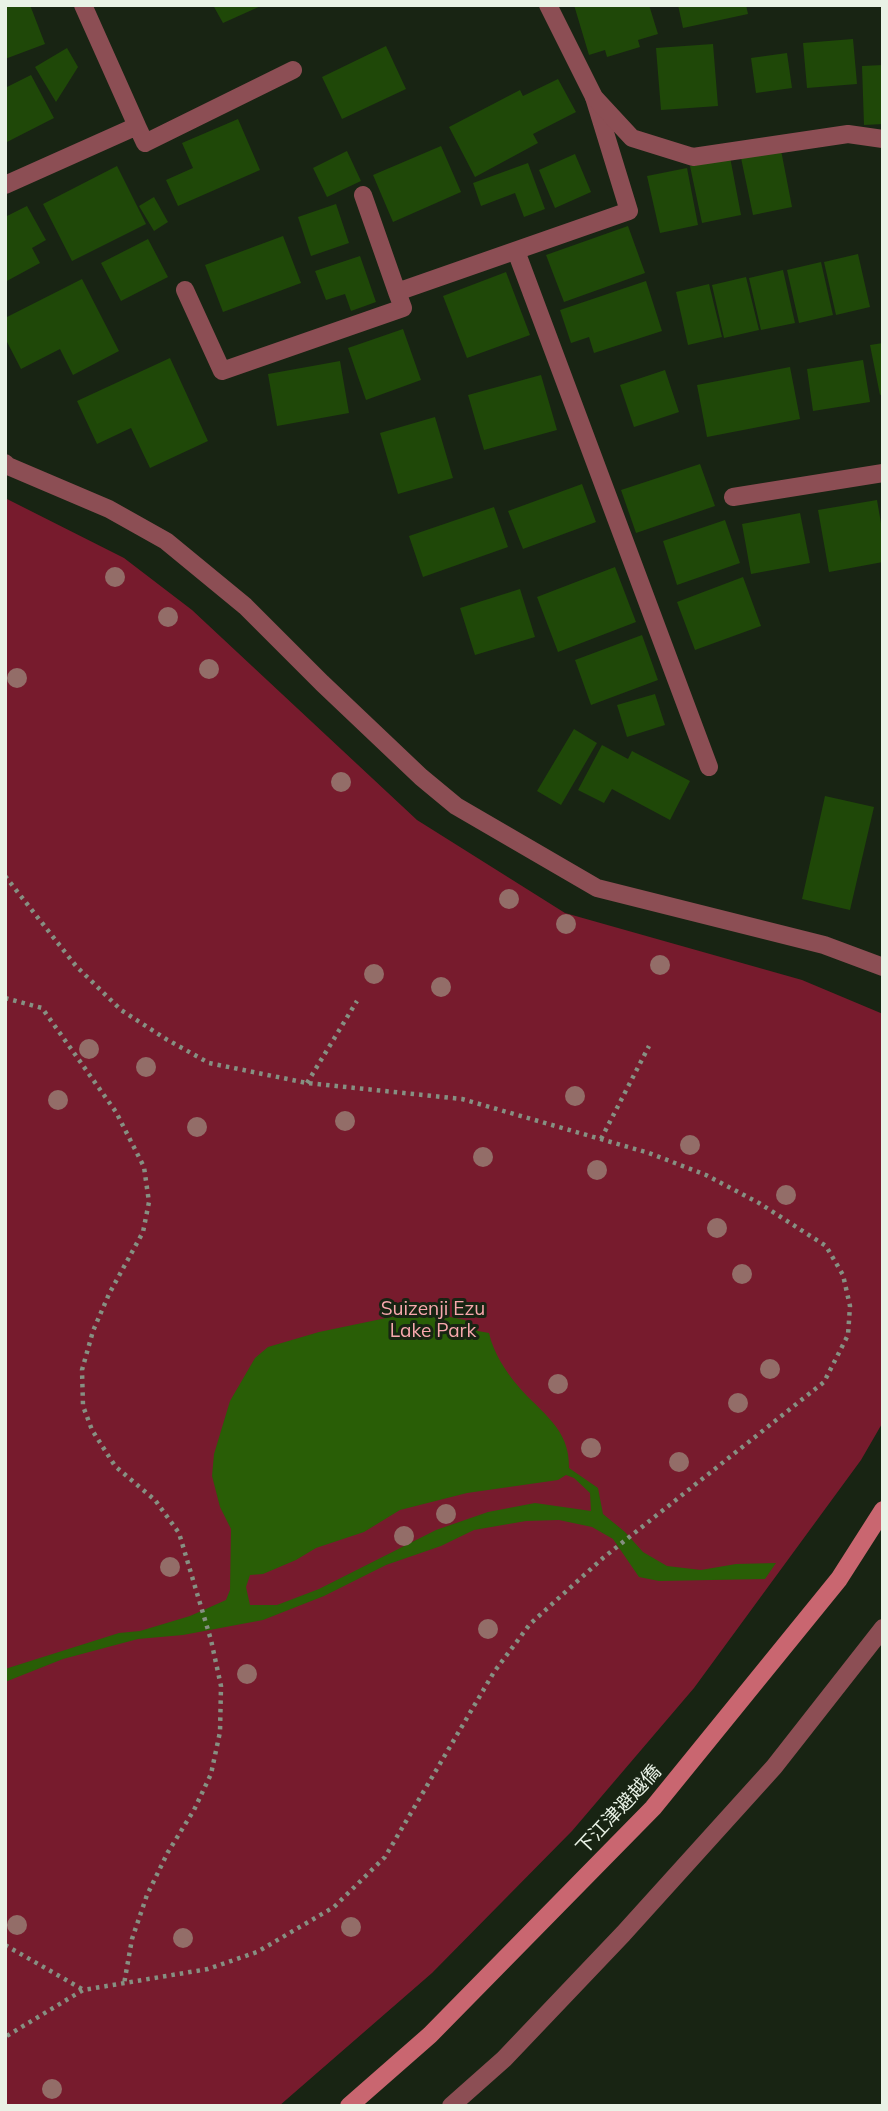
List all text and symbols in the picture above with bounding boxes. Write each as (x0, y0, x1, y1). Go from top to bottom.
park label: Suizenji Ezu Lake Park (381, 1298, 485, 1342)
street label: 下江津避越僑 (572, 1761, 666, 1859)

